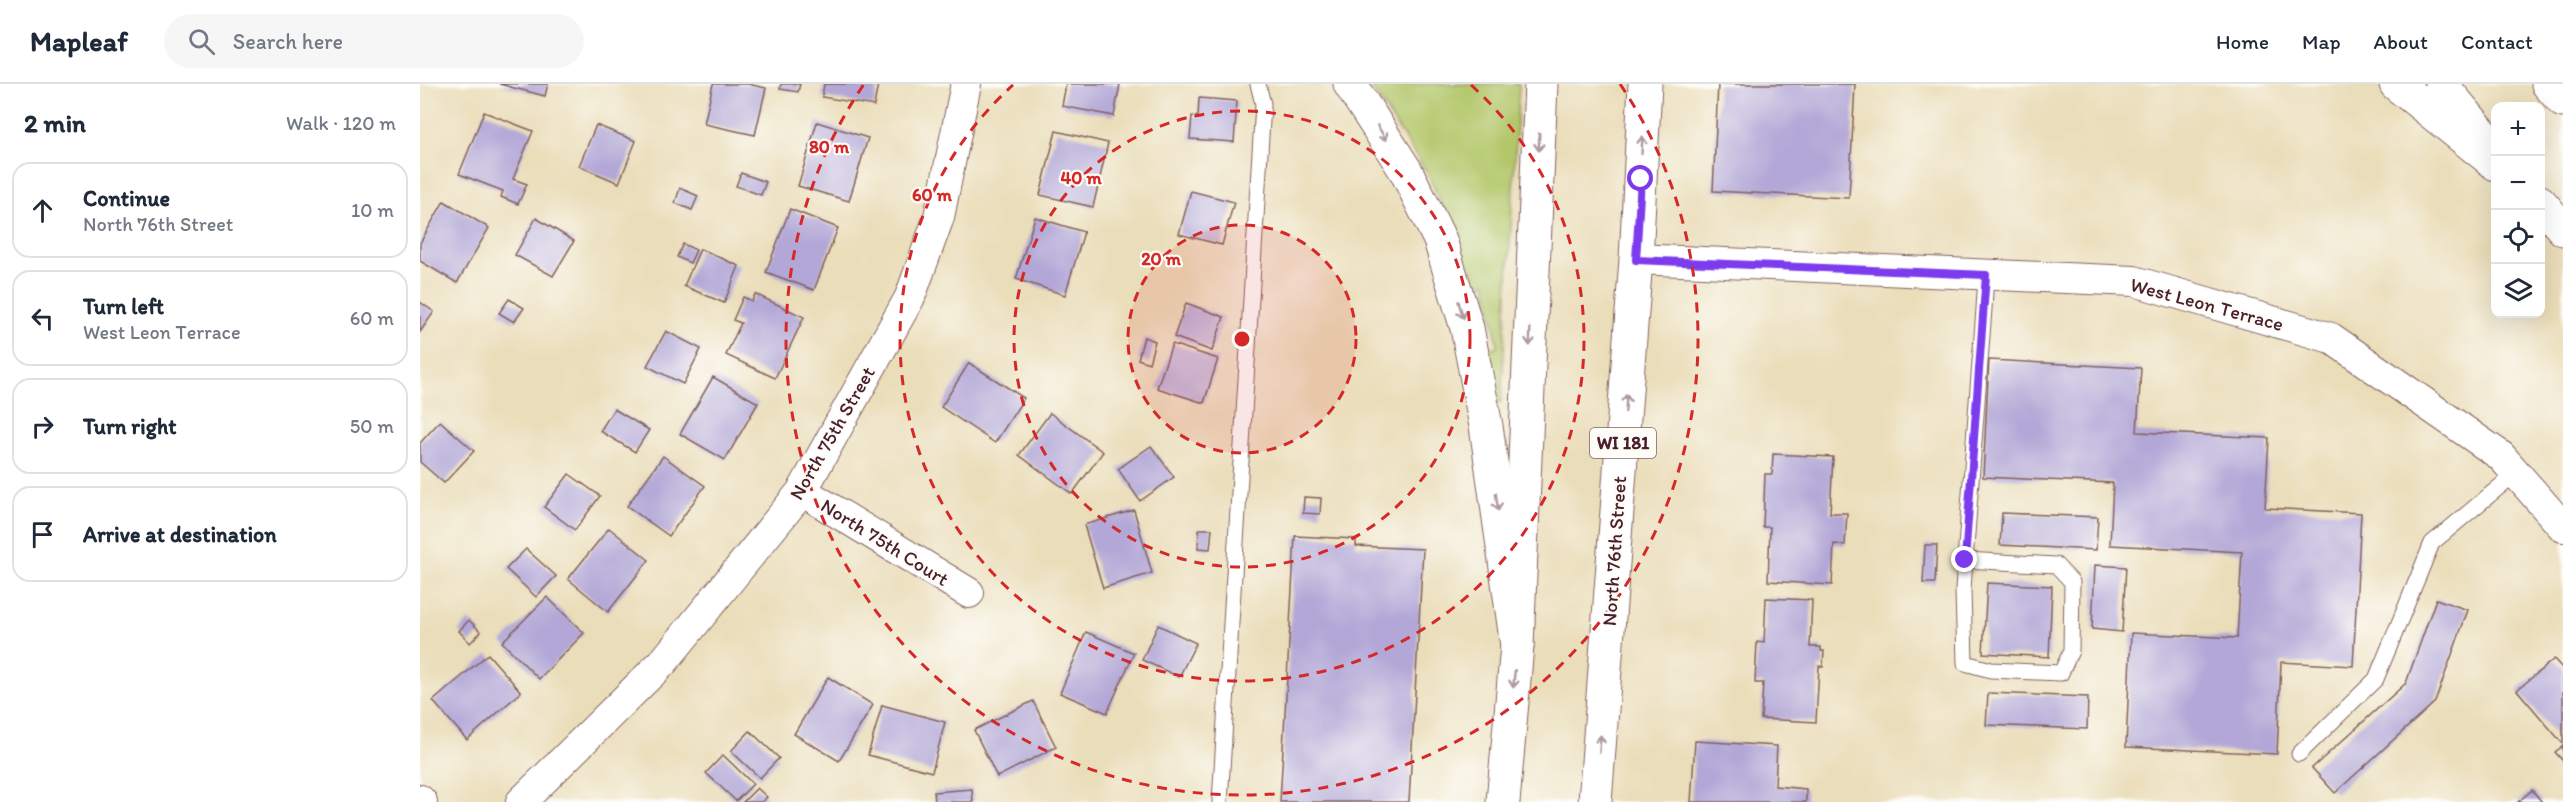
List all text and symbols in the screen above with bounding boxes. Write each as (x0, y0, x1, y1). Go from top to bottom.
search box (164, 14, 584, 68)
text: Mapleaf (30, 24, 128, 58)
icon: search (185, 25, 218, 58)
text: Search here (233, 28, 343, 55)
text: Home (2216, 29, 2269, 54)
text: Map (2302, 29, 2341, 54)
text: About (2374, 29, 2428, 54)
text: Contact (2461, 29, 2533, 54)
map controls (2491, 102, 2545, 318)
button: + (2491, 102, 2545, 156)
text: 2 min (24, 107, 86, 139)
text: Walk · 120 m (286, 111, 396, 135)
one-way arrow (1377, 124, 1389, 141)
one-way arrow (1533, 132, 1544, 152)
text: 80 m (809, 136, 850, 158)
one-way arrow (1637, 136, 1648, 156)
button: − (2491, 156, 2545, 210)
route start (1627, 165, 1653, 191)
text: 40 m (1060, 167, 1102, 189)
text: 60 m (912, 184, 953, 206)
text: Continue (83, 185, 170, 212)
icon: ahead (26, 194, 59, 227)
text: 10 m (351, 198, 394, 222)
button: locate (2491, 210, 2545, 264)
text: North 76th Street (83, 212, 233, 236)
text: 20 m (1141, 248, 1182, 270)
button: layers (2491, 264, 2545, 318)
street label: West Leon Terrace (2128, 272, 2286, 336)
text: Turn left (83, 293, 164, 320)
one-way arrow (1456, 300, 1467, 319)
icon: left (26, 302, 59, 335)
text: 60 m (350, 306, 394, 330)
text: West Leon Terrace (83, 320, 241, 344)
one-way arrow (1525, 327, 1536, 347)
centre of rings (1232, 329, 1252, 349)
street label: North 75th Street (784, 362, 880, 504)
one-way arrow (1620, 393, 1631, 413)
icon: right (26, 410, 59, 443)
text: Turn right (83, 413, 177, 440)
text: 50 m (350, 414, 394, 438)
road number: WI 181 (1590, 428, 1656, 458)
street label: North 76th Street (1597, 475, 1631, 627)
one-way arrow (1491, 491, 1502, 511)
street label: North 75th Court (817, 493, 953, 591)
icon: arrive (26, 518, 59, 551)
text: Arrive at destination (83, 521, 277, 548)
route end (1951, 546, 1977, 572)
one-way arrow (1508, 668, 1519, 688)
one-way arrow (1594, 734, 1605, 754)

